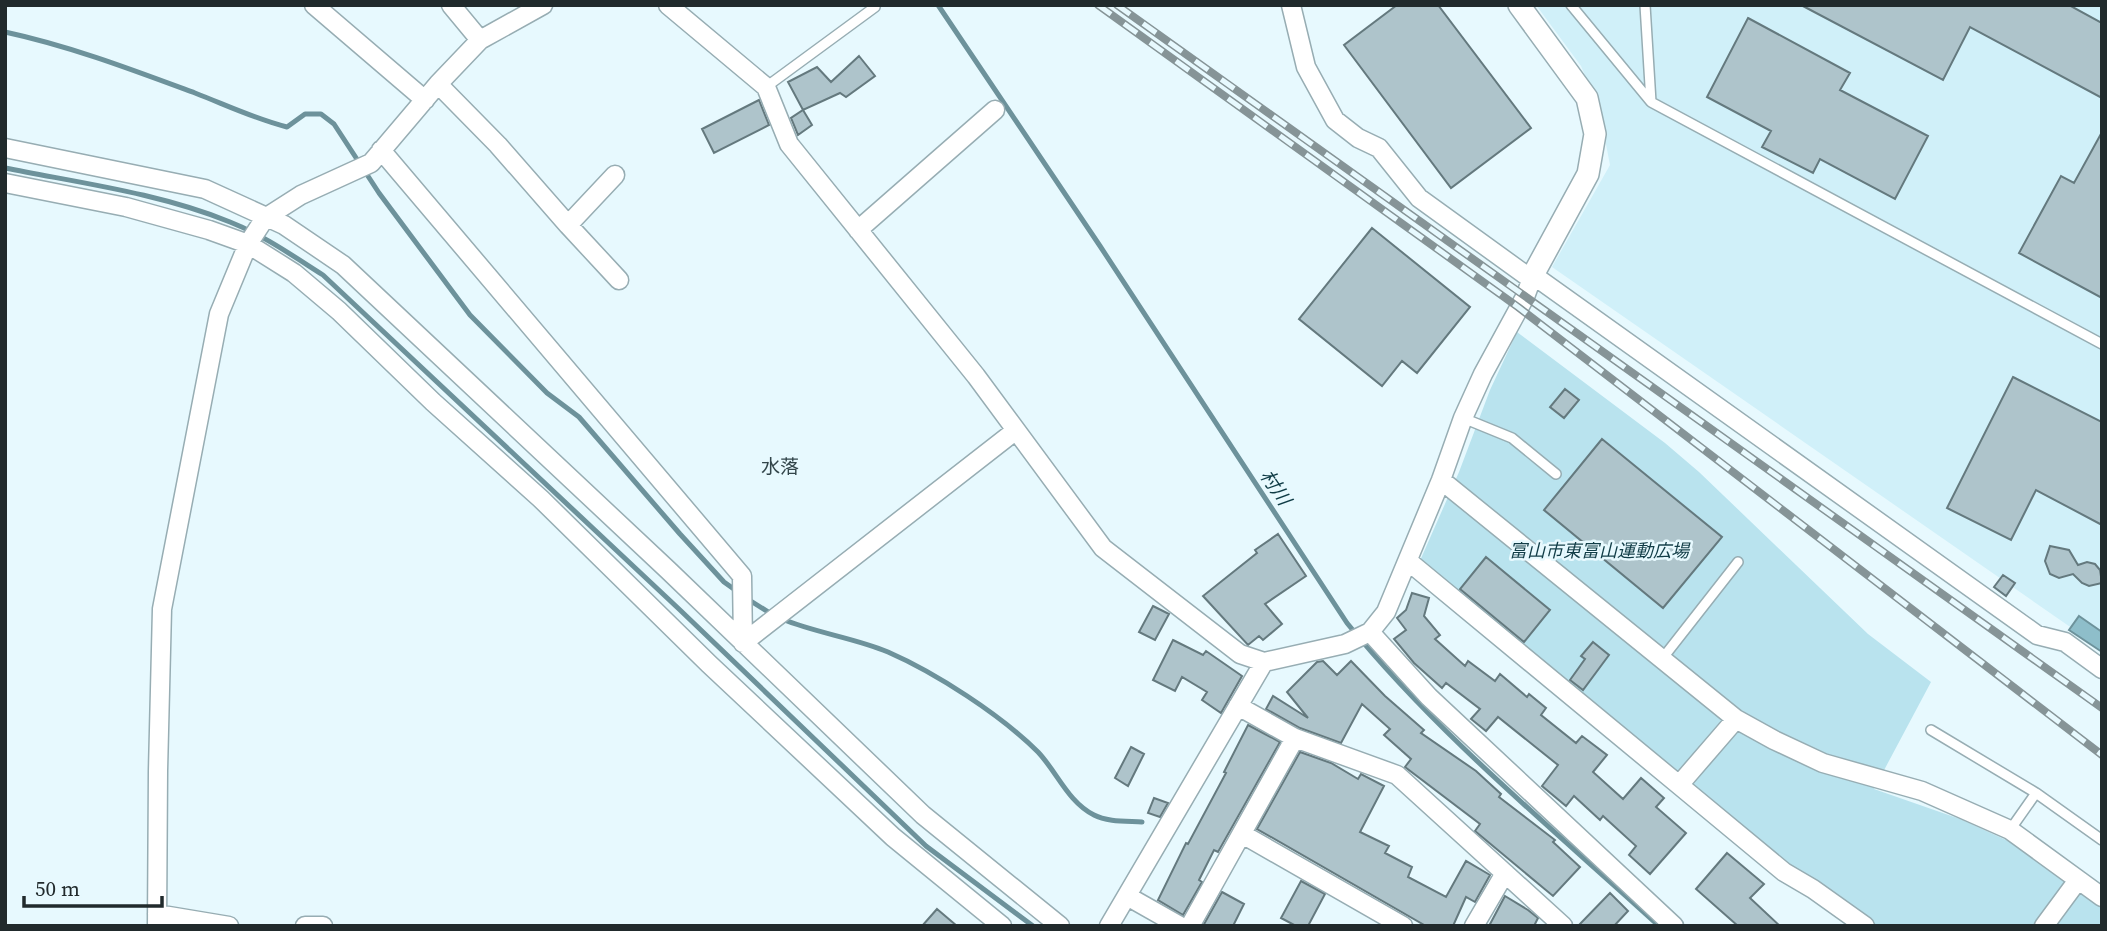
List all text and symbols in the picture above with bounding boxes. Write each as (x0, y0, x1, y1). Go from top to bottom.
district label: 水落 (761, 453, 799, 479)
water label: 村川 (1255, 464, 1299, 512)
park label: 富山市東富山運動広場 (1509, 538, 1691, 563)
scale bar (24, 864, 163, 908)
text: 50 m (35, 874, 80, 903)

